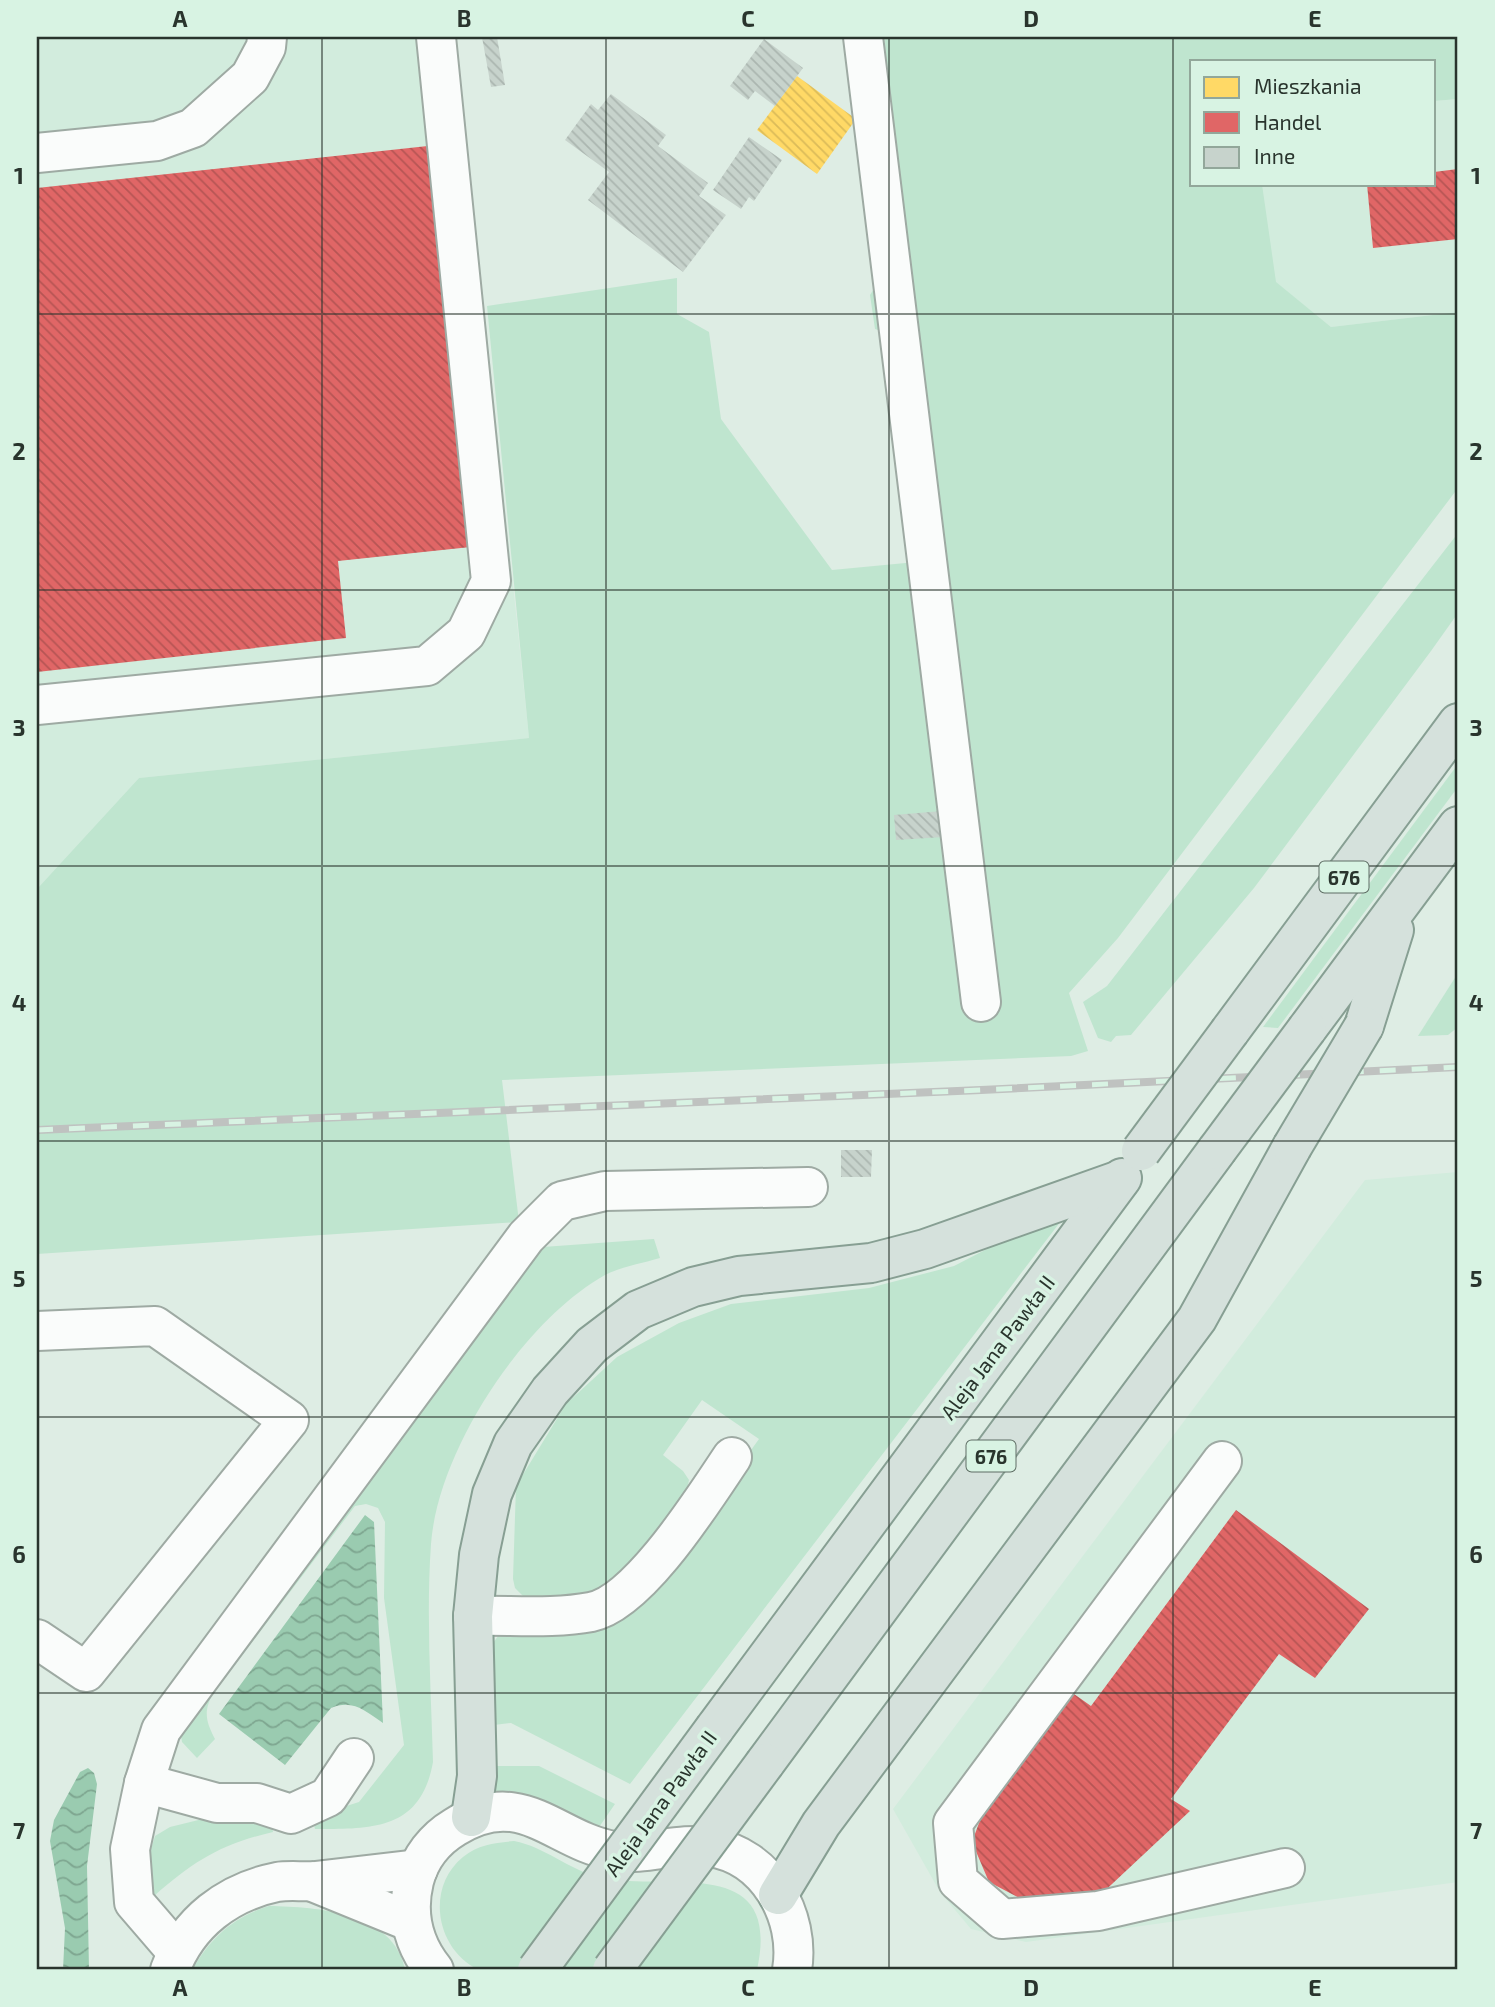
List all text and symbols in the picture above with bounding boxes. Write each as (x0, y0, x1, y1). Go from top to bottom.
text: A (172, 4, 188, 32)
text: B (457, 4, 471, 32)
text: C (741, 4, 755, 32)
text: D (1023, 4, 1039, 32)
text: E (1308, 4, 1322, 32)
legend (1190, 60, 1436, 186)
text: Mieszkania (1254, 73, 1361, 98)
text: Handel (1254, 109, 1322, 134)
text: Inne (1254, 143, 1295, 168)
text: 1 (14, 161, 24, 189)
text: 1 (1471, 161, 1481, 189)
text: 2 (12, 437, 26, 465)
text: 2 (1469, 437, 1483, 465)
text: 3 (12, 713, 26, 741)
text: 3 (1469, 713, 1483, 741)
road number: 676 (1320, 862, 1368, 892)
text: 4 (12, 988, 26, 1016)
text: 4 (1469, 988, 1483, 1016)
text: 5 (13, 1264, 25, 1292)
text: 5 (1470, 1264, 1482, 1292)
street label: Aleja Jana Pawła II (935, 1270, 1060, 1425)
road number: 676 (967, 1440, 1016, 1472)
text: 6 (12, 1540, 26, 1568)
text: 6 (1469, 1540, 1483, 1568)
street label: Aleja Jana Pawła II (599, 1725, 722, 1881)
text: 7 (13, 1816, 25, 1844)
text: 7 (1470, 1816, 1482, 1844)
text: A (172, 1973, 188, 2001)
text: B (457, 1973, 471, 2001)
text: C (741, 1973, 755, 2001)
text: D (1023, 1973, 1039, 2001)
text: E (1308, 1973, 1322, 2001)

